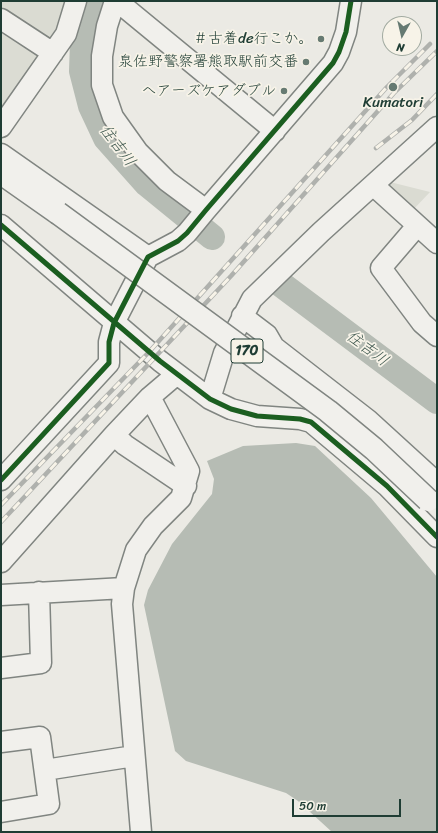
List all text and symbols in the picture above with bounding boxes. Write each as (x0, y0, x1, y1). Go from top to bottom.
north arrow (382, 16, 422, 56)
place label: ＃古着de行こか。 (193, 30, 313, 48)
marker: ＃古着de行こか。 (316, 34, 326, 44)
text: N (395, 37, 405, 57)
place label: 泉佐野警察署熊取駅前交番 (118, 53, 298, 71)
marker: 泉佐野警察署熊取駅前交番 (301, 57, 311, 67)
marker: Kumatori (387, 81, 399, 93)
place label: ヘアーズケアダブル (142, 82, 276, 100)
marker: ヘアーズケアダブル (279, 86, 289, 96)
place label: Kumatori (363, 94, 423, 112)
water label: 住吉川 (95, 121, 139, 171)
water label: 住吉川 (342, 327, 392, 371)
road number: 170 (231, 339, 263, 363)
scale bar (294, 791, 403, 817)
text: 50 m (299, 795, 326, 817)

